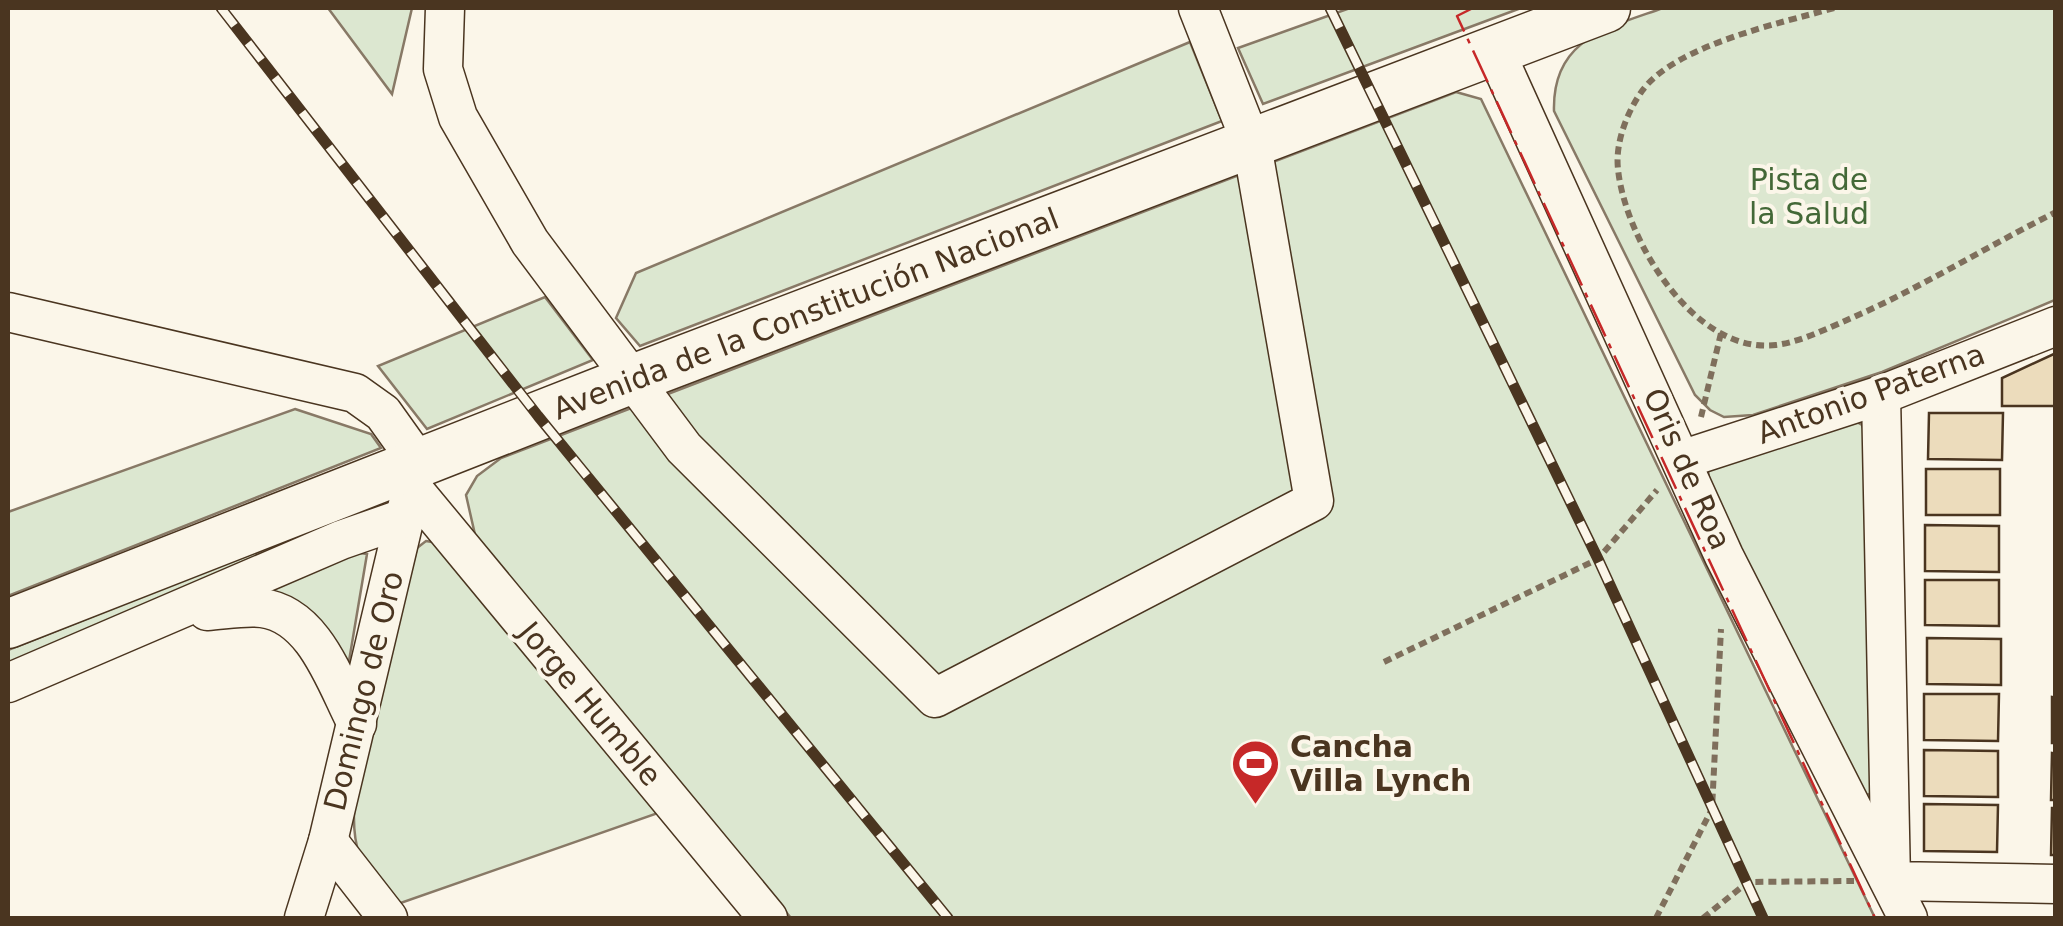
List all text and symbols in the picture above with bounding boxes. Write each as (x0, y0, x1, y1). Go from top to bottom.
park label: Pista de la Salud (1749, 162, 1869, 231)
street label: Avenida de la Constitución Nacional (548, 201, 1064, 426)
street label: Antonio Paterna (1752, 336, 1989, 451)
street label: Oris de Roa (1636, 383, 1739, 555)
street label: Domingo de Oro (317, 567, 410, 814)
street label: Jorge Humble (511, 613, 669, 793)
place label: Cancha Villa Lynch (1290, 729, 1471, 798)
sports icon: Cancha Villa Lynch (1229, 738, 1281, 806)

